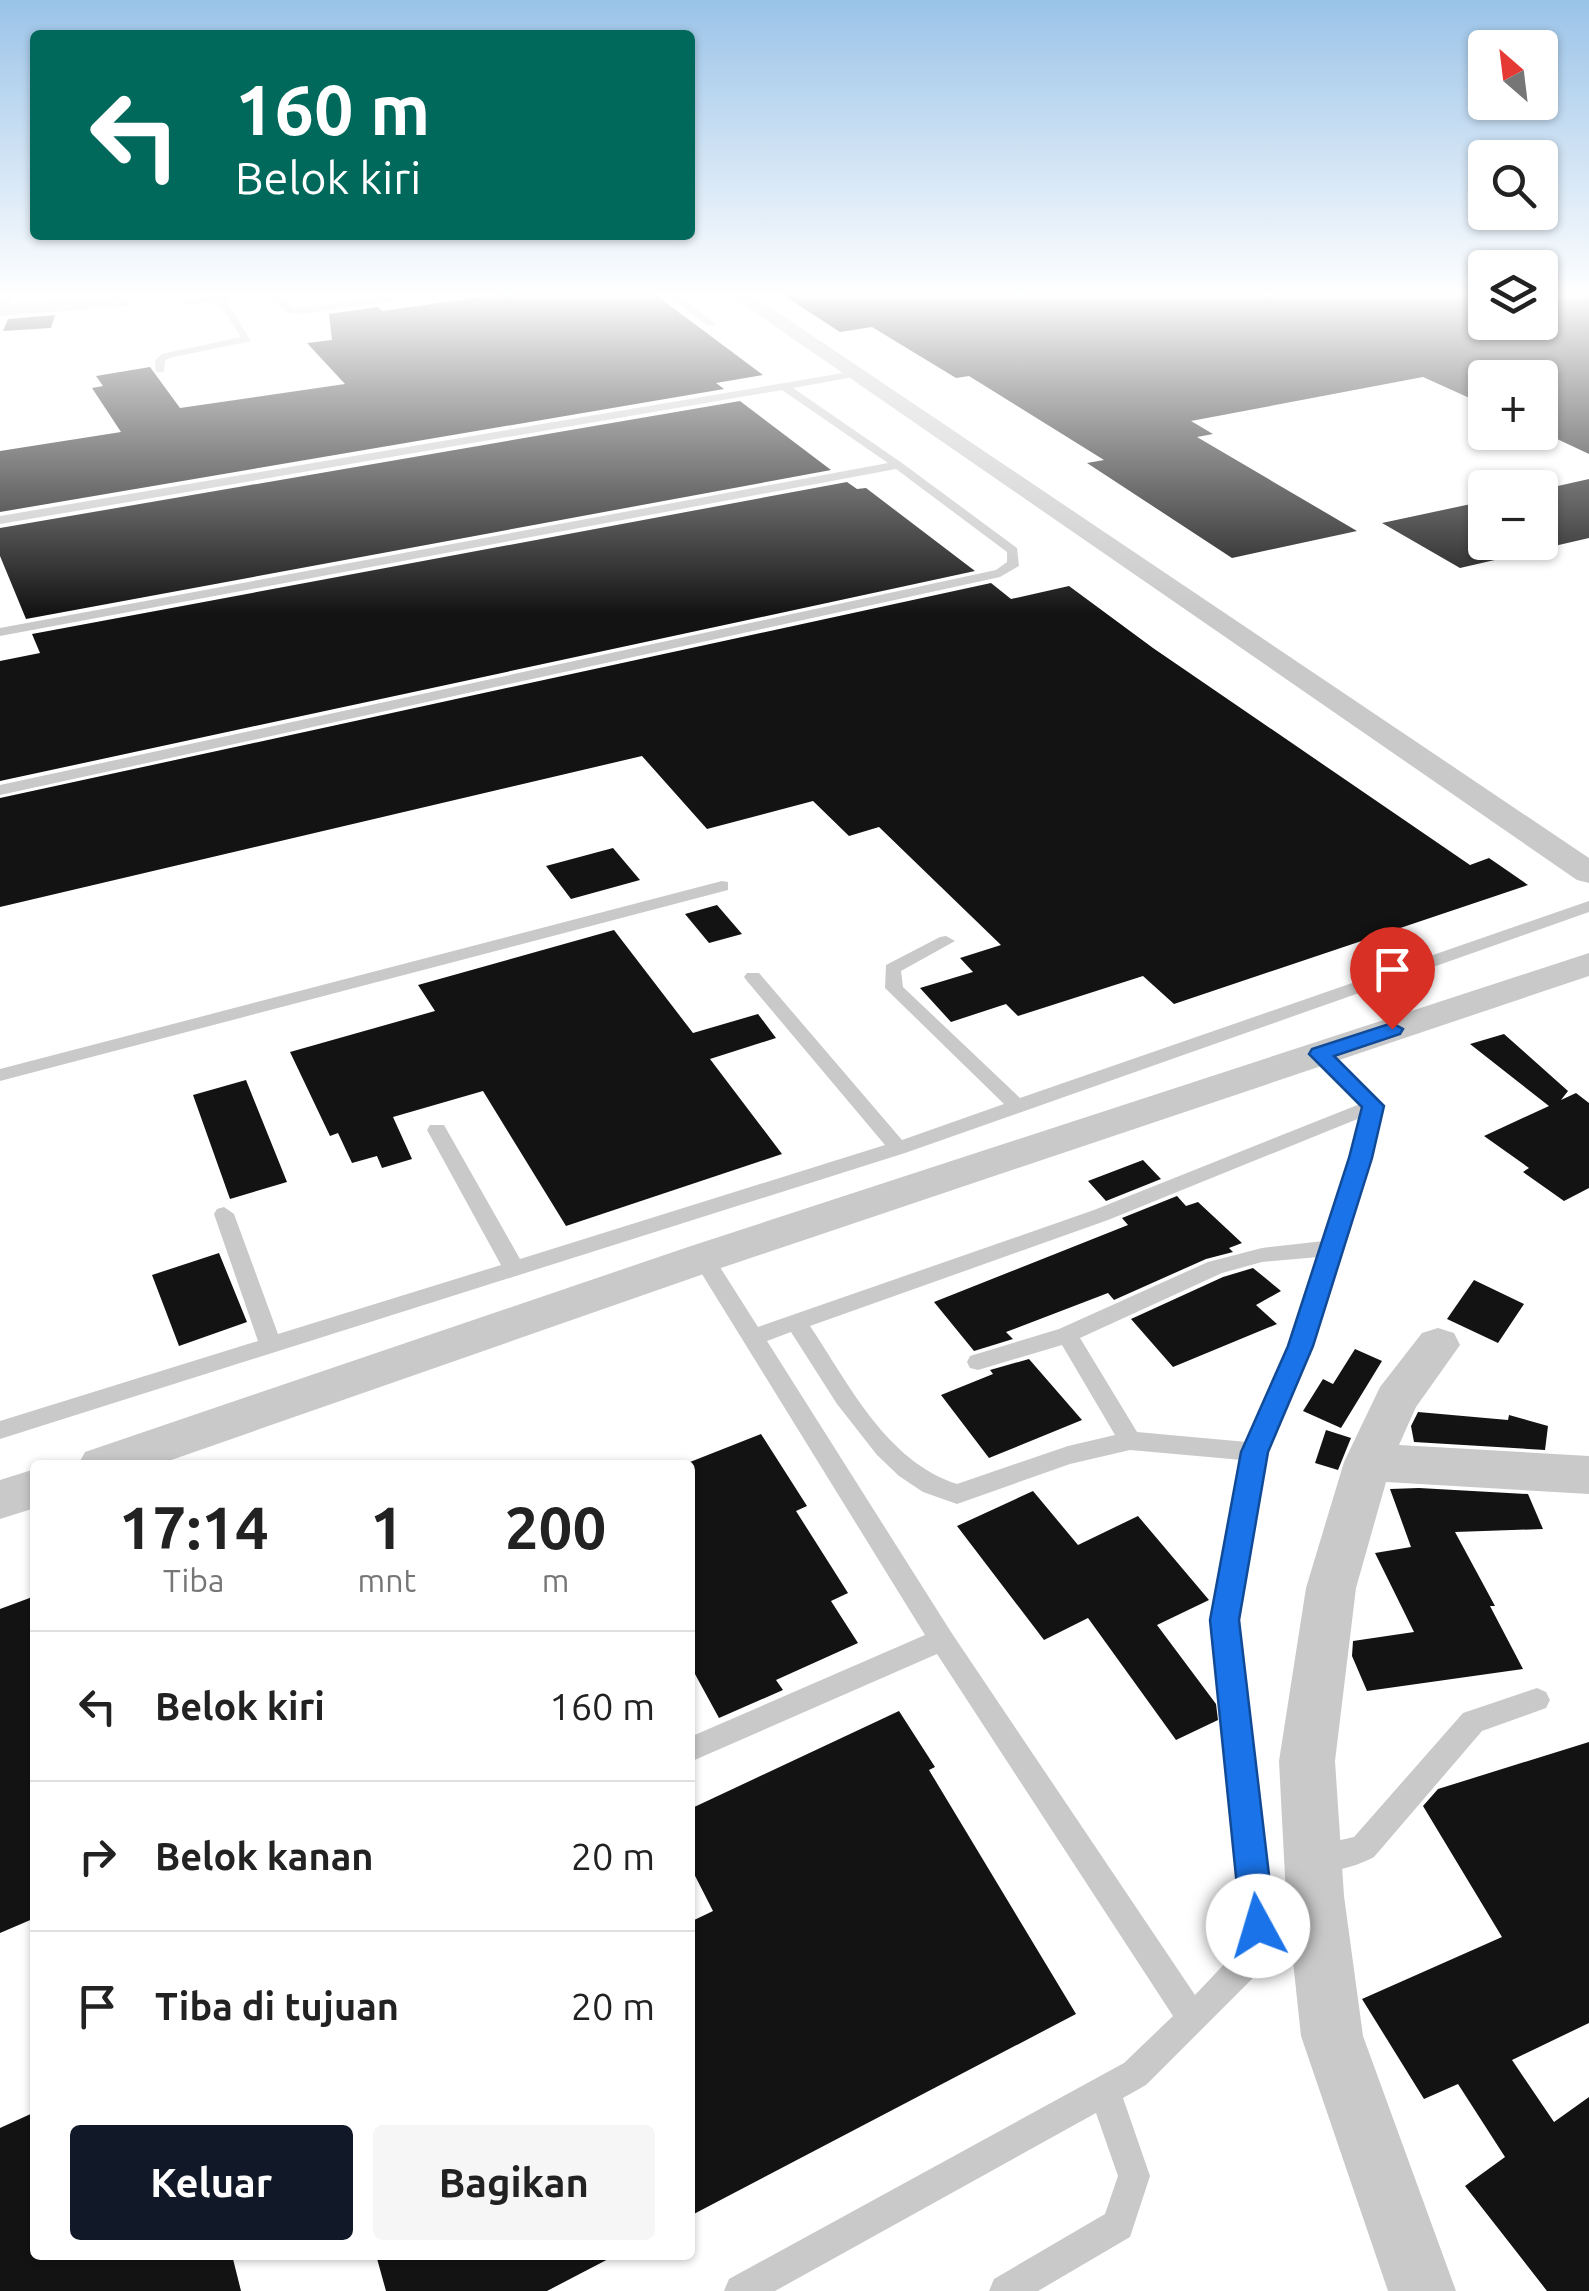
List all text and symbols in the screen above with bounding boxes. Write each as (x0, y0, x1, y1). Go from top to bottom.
north arrow (1468, 30, 1558, 120)
map controls (1468, 30, 1558, 560)
icon: left (70, 70, 200, 200)
text: 160 m (235, 70, 430, 148)
button: search (1468, 140, 1558, 230)
text: Belok kiri (235, 152, 421, 203)
button: layers (1468, 250, 1558, 340)
button: + (1468, 360, 1558, 450)
button: − (1468, 470, 1558, 560)
pin (1350, 927, 1435, 1030)
icon: arrive (1365, 942, 1420, 997)
text: 17:14 (119, 1493, 269, 1560)
text: 1 (370, 1493, 404, 1560)
text: 200 (505, 1493, 606, 1560)
text: Tiba (163, 1562, 225, 1598)
text: mnt (358, 1562, 416, 1598)
text: m (542, 1562, 569, 1598)
icon: left (70, 1679, 125, 1734)
text: Belok kiri (155, 1685, 325, 1727)
text: 160 m (549, 1685, 655, 1727)
icon: right (70, 1829, 125, 1884)
text: Belok kanan (155, 1835, 374, 1877)
text: 20 m (571, 1835, 655, 1877)
position arrow (1206, 1874, 1310, 1978)
icon: arrive (70, 1979, 125, 2034)
text: Tiba di tujuan (155, 1985, 399, 2027)
text: 20 m (571, 1985, 655, 2027)
button: Keluar (70, 2125, 353, 2240)
button: Bagikan (373, 2125, 655, 2240)

